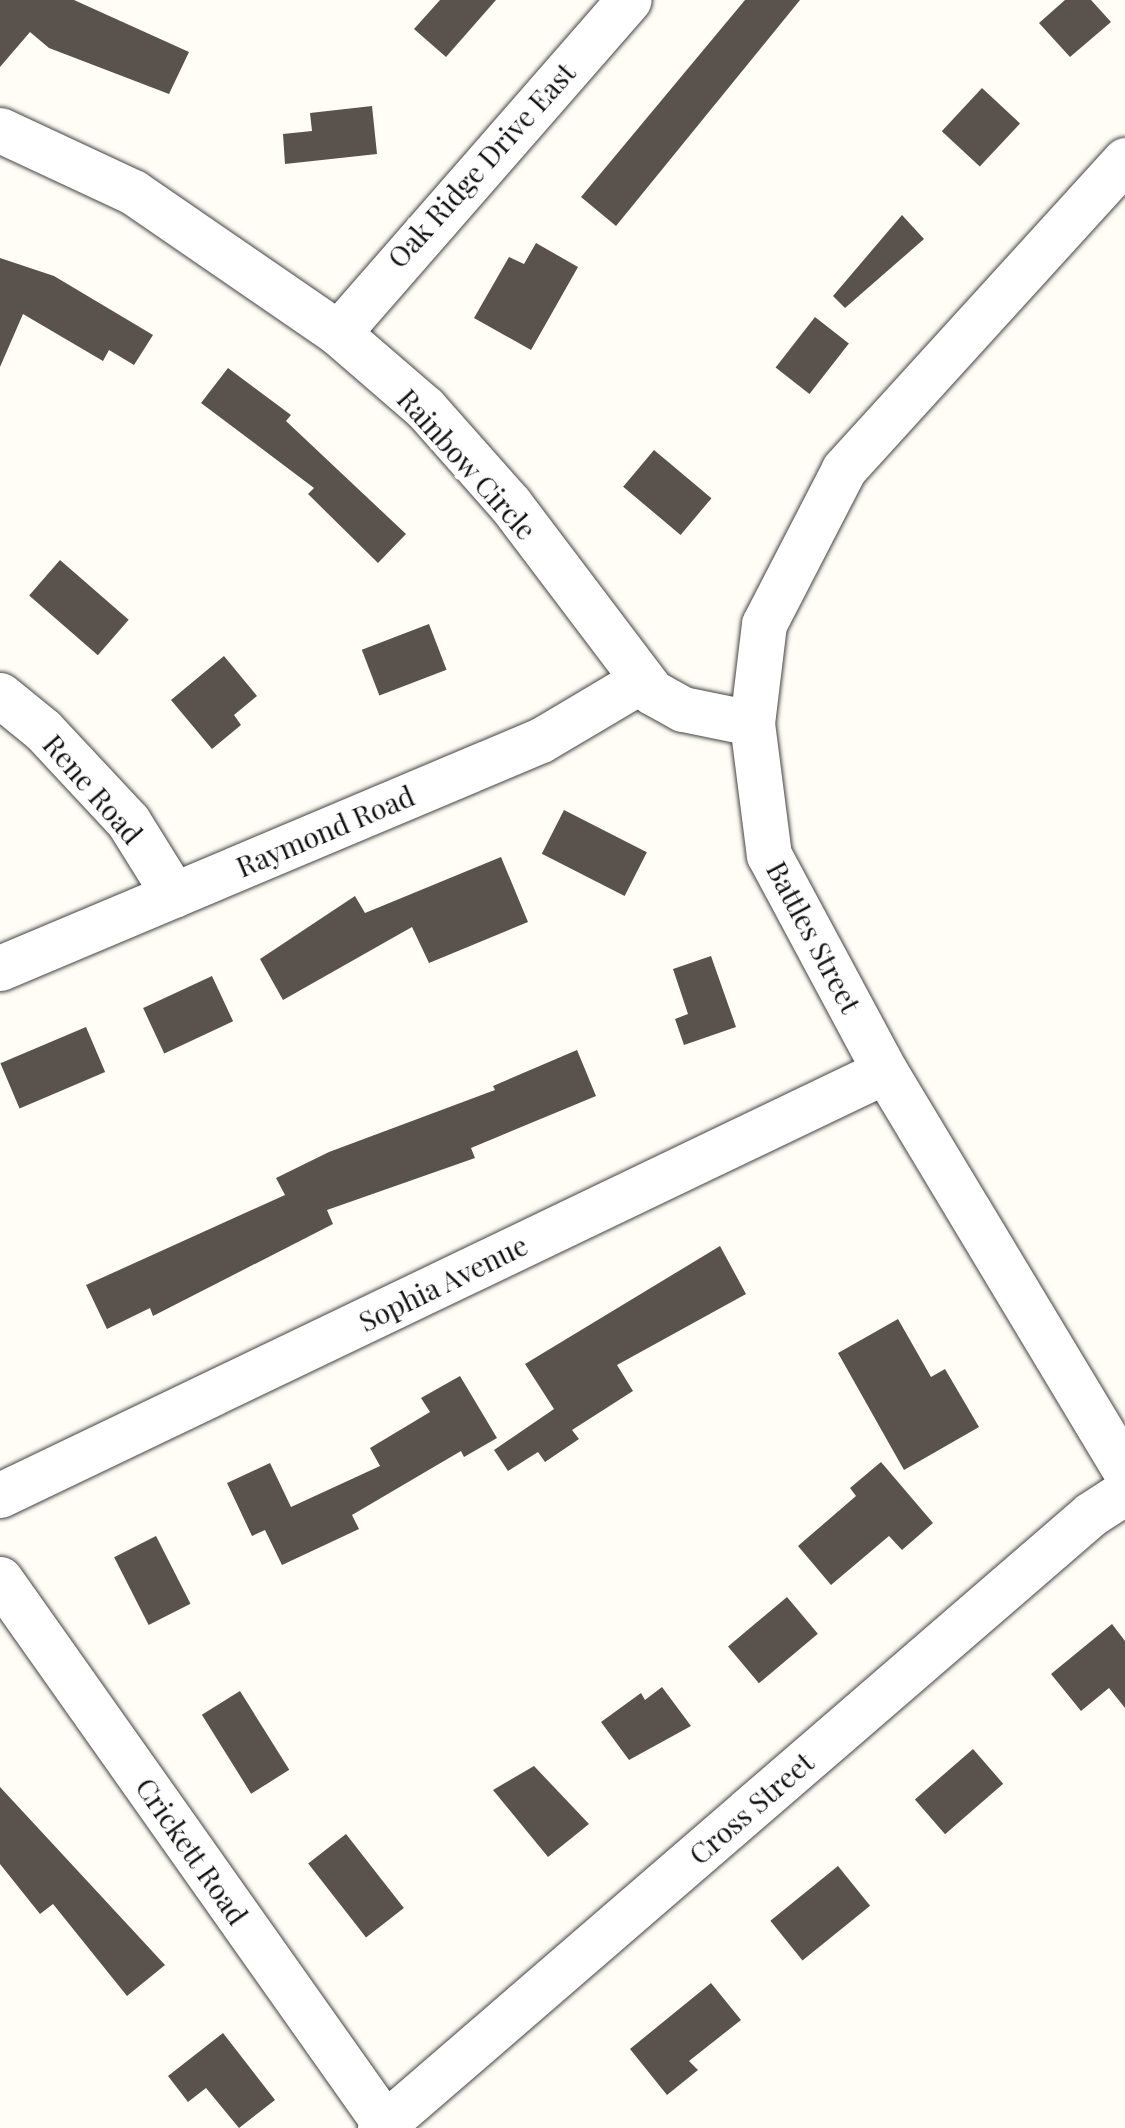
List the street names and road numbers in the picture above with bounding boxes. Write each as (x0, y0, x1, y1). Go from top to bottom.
street label: Oak Ridge Drive East (380, 56, 582, 274)
street label: Rainbow Circle (391, 382, 543, 546)
street label: Rene Road (36, 727, 150, 851)
street label: Raymond Road (231, 778, 419, 884)
street label: Battles Street (760, 856, 868, 1018)
street label: Sophia Avenue (353, 1227, 533, 1339)
street label: Cross Street (682, 1745, 820, 1871)
street label: Crickett Road (129, 1771, 255, 1931)

